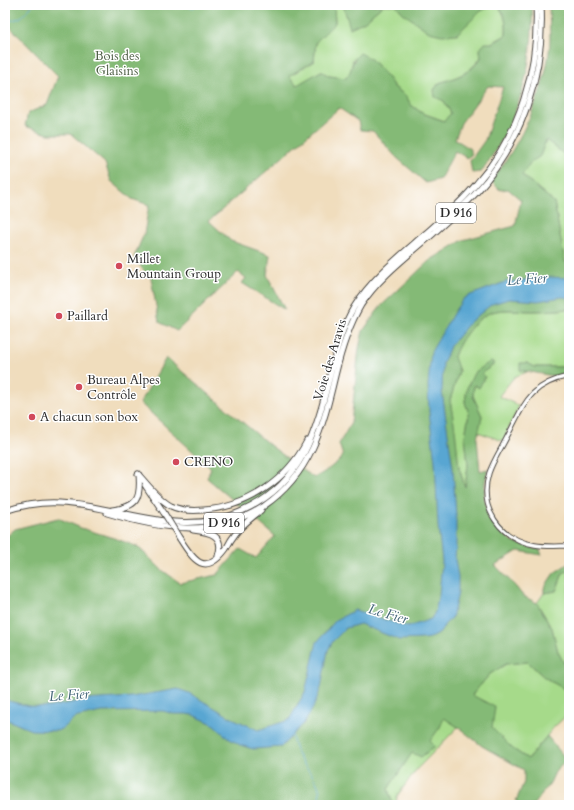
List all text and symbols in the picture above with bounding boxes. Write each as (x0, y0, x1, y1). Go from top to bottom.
park label: Bois des Glaisins (95, 47, 139, 80)
road number: D 916 (436, 203, 476, 223)
place label: Millet Mountain Group (127, 250, 221, 283)
marker: Millet Mountain Group (114, 261, 124, 271)
water label: Le Fier (506, 268, 548, 290)
place label: Paillard (67, 307, 108, 325)
marker: Paillard (54, 311, 64, 321)
street label: Voie des Aravis (309, 317, 351, 403)
place label: Bureau Alpes Contrôle (87, 371, 160, 404)
marker: Bureau Alpes Contrôle (74, 382, 84, 392)
place label: A chacun son box (40, 408, 139, 426)
marker: A chacun son box (27, 412, 37, 422)
place label: CRENO (184, 453, 233, 471)
marker: CRENO (171, 457, 181, 467)
road number: D 916 (204, 513, 244, 533)
water label: Le Fier (366, 599, 410, 629)
water label: Le Fier (48, 684, 90, 706)

